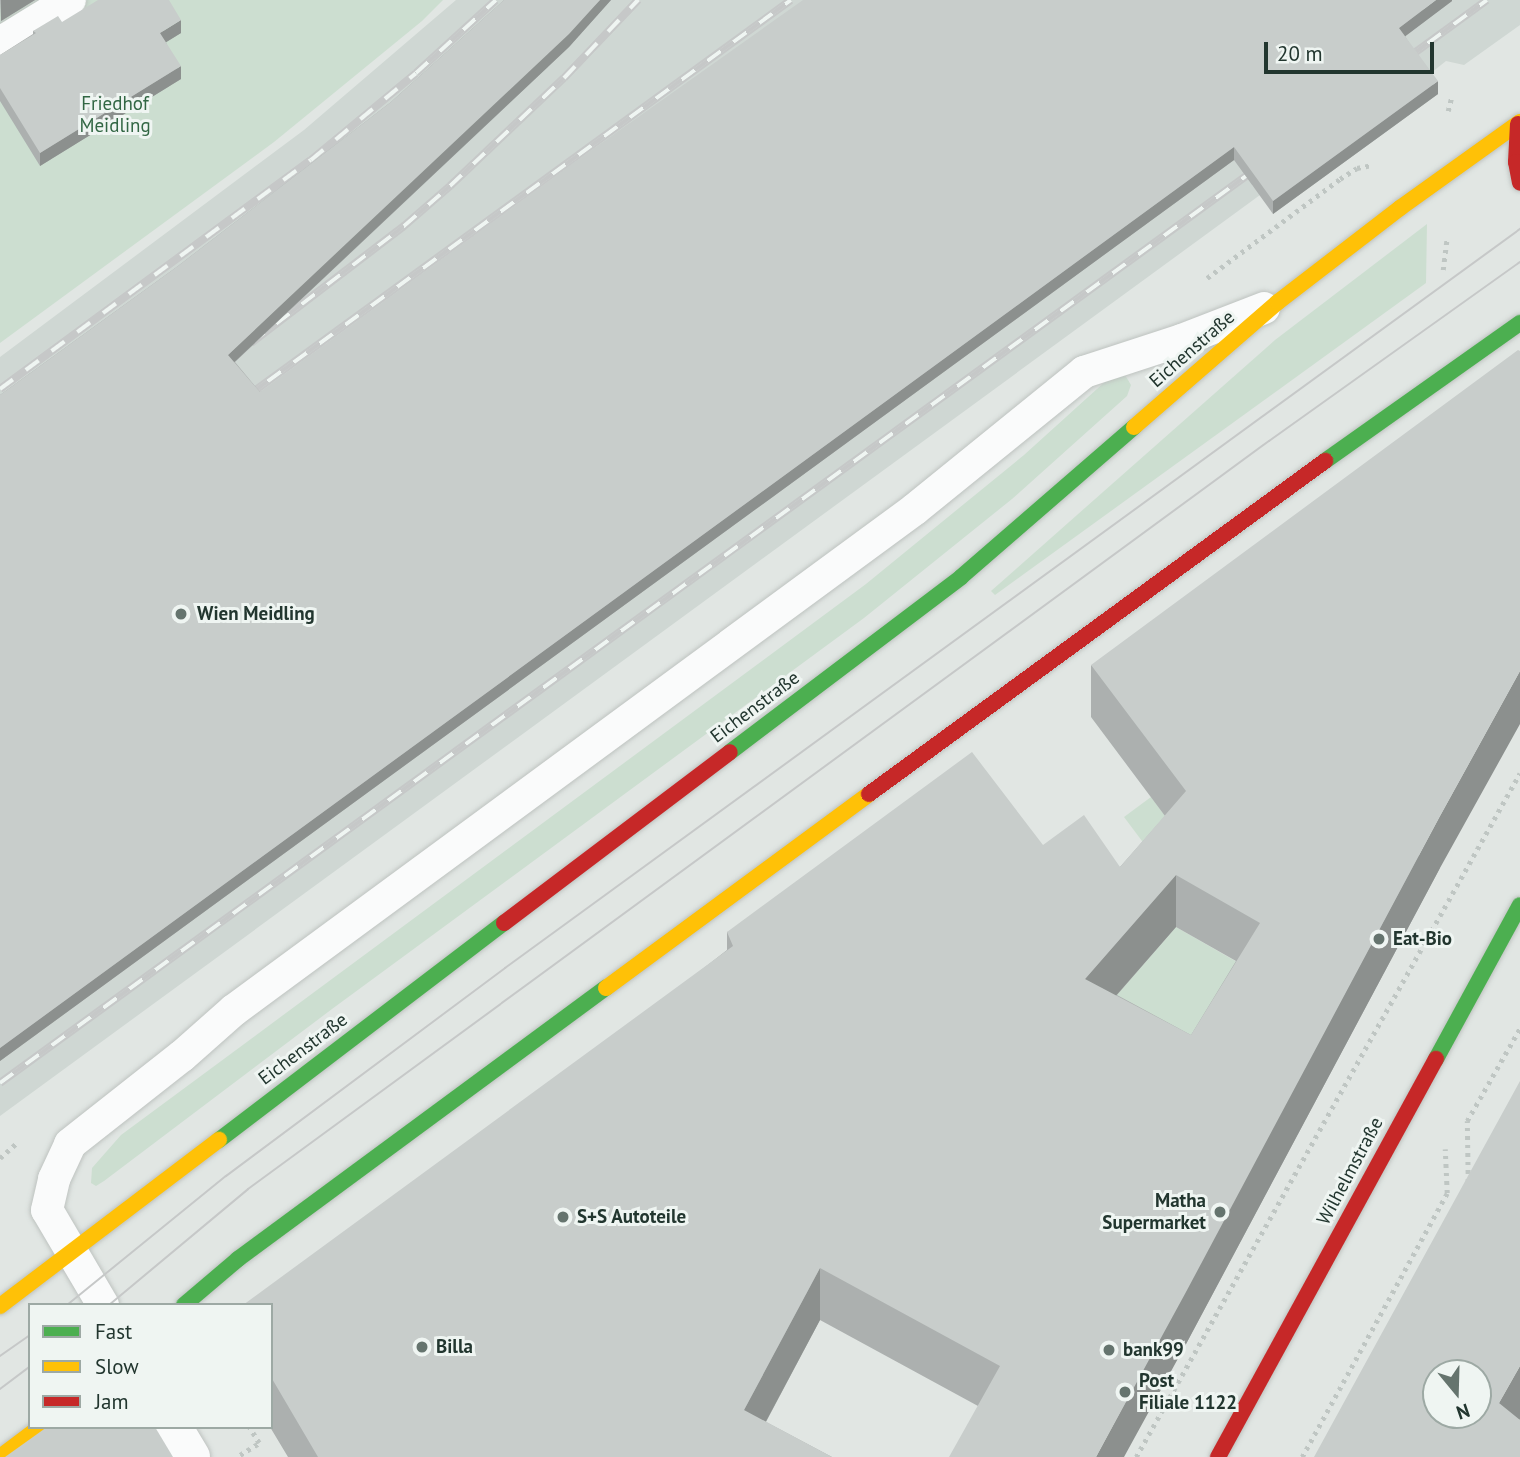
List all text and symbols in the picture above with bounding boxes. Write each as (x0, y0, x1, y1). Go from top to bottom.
scale bar (1268, 28, 1438, 72)
text: 20 m (1277, 40, 1323, 67)
park label: Friedhof Meidling (79, 93, 151, 137)
street label: Eichenstraße (1145, 306, 1239, 392)
place label: Wien Meidling (197, 603, 315, 625)
marker: Wien Meidling (171, 604, 191, 624)
street label: Eichenstraße (706, 666, 804, 748)
place label: Eat-Bio (1393, 928, 1452, 950)
marker: Eat-Bio (1371, 931, 1387, 947)
street label: Eichenstraße (254, 1008, 352, 1090)
street label: Wilhelmstraße (1312, 1113, 1388, 1229)
place label: Matha Supermarket (1102, 1190, 1206, 1234)
marker: Matha Supermarket (1212, 1204, 1228, 1220)
place label: S+S Autoteile (577, 1206, 687, 1228)
marker: S+S Autoteile (555, 1209, 571, 1225)
legend (28, 1303, 273, 1429)
text: Fast (95, 1318, 132, 1345)
place label: Billa (436, 1336, 473, 1358)
marker: Billa (414, 1339, 430, 1355)
place label: bank99 (1123, 1339, 1184, 1361)
marker: bank99 (1101, 1342, 1117, 1358)
text: Slow (95, 1353, 139, 1380)
north arrow (1422, 1359, 1492, 1429)
place label: Post Filiale 1122 (1139, 1370, 1237, 1414)
marker: Post Filiale 1122 (1117, 1384, 1133, 1400)
text: Jam (95, 1388, 129, 1415)
text: N (1453, 1399, 1473, 1425)

